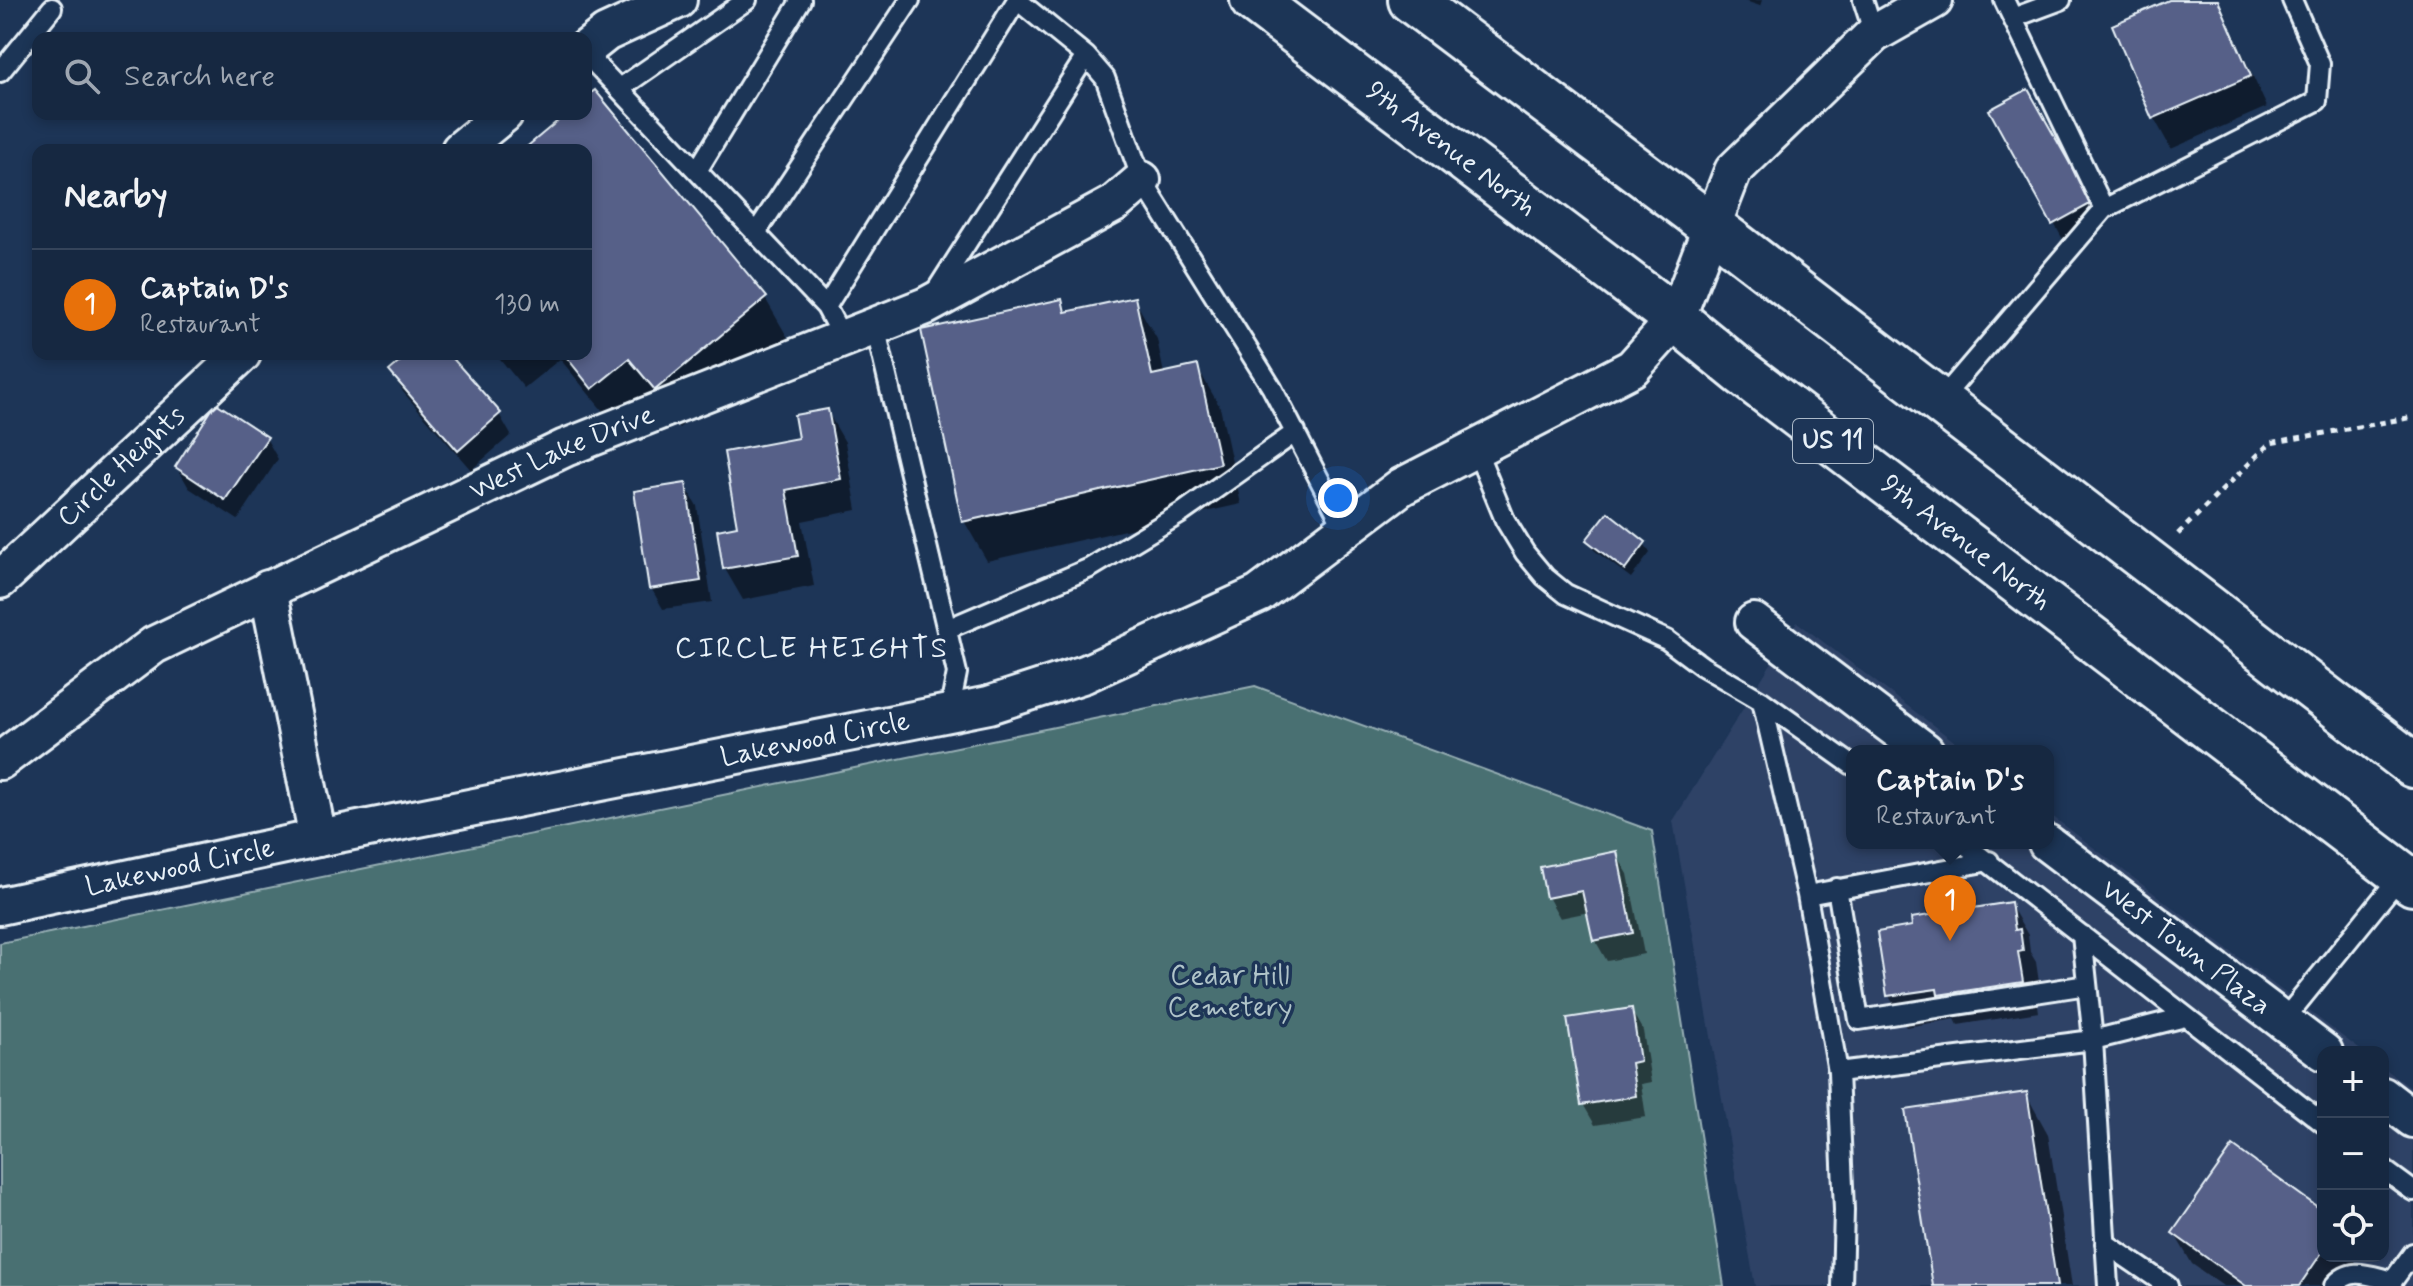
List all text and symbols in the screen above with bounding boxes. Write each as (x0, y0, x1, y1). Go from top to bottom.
search box (32, 32, 592, 120)
icon: search (60, 54, 104, 98)
text: Search here (124, 57, 275, 96)
street label: 9th Avenue North (1358, 73, 1544, 226)
text: Nearby (64, 174, 168, 219)
text: Captain D's (140, 269, 288, 308)
text: 1 (84, 288, 96, 322)
text: 130 m (494, 288, 560, 322)
text: Restaurant (140, 308, 261, 342)
street label: West Lake Drive (464, 396, 660, 509)
street label: Circle Heights (49, 398, 193, 536)
road number: US 11 (1793, 419, 1873, 463)
street label: 9th Avenue North (1873, 466, 2058, 620)
your location (1318, 478, 1358, 518)
district label: CIRCLE HEIGHTS (675, 629, 949, 668)
street label: Lakewood Circle (717, 703, 913, 776)
popup (1846, 745, 2054, 849)
text: Captain D's (1876, 761, 2024, 800)
text: Restaurant (1876, 800, 1997, 834)
street label: Lakewood Circle (82, 829, 278, 906)
street label: West Town Plaza (2093, 872, 2279, 1024)
pin: 1 (1924, 875, 1976, 941)
park label: Cedar Hill Cemetery (1168, 958, 1292, 1027)
map controls (2317, 1046, 2389, 1262)
button: + (2317, 1046, 2389, 1118)
button: − (2317, 1118, 2389, 1190)
button: locate (2317, 1190, 2389, 1262)

